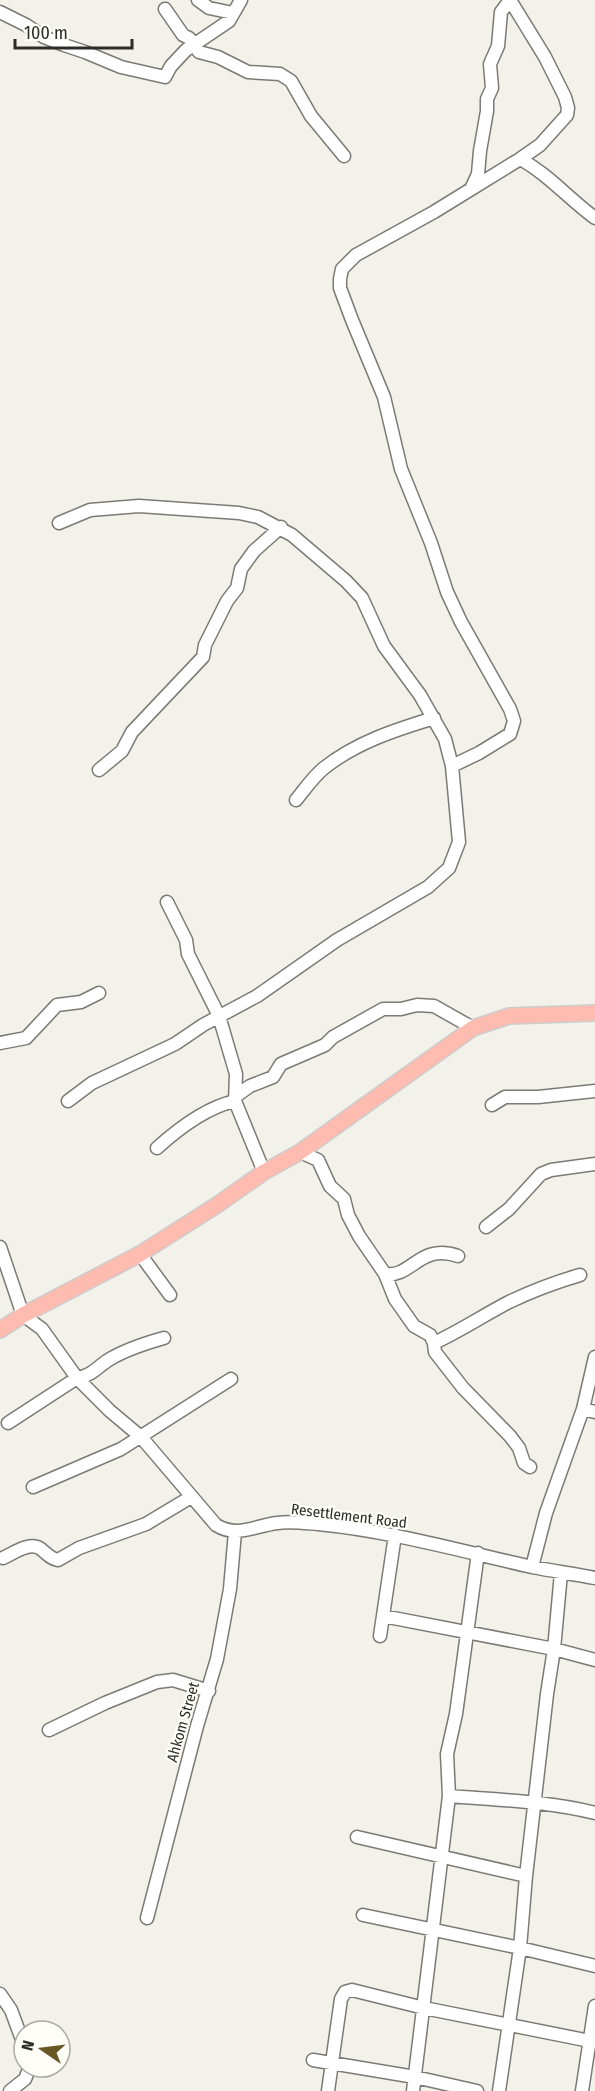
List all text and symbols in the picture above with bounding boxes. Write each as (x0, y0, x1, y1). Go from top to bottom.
scale bar (15, 12, 132, 50)
text: 100 m (24, 22, 68, 44)
street label: Resettlement Road (290, 1500, 408, 1532)
street label: Ahkom Street (163, 1680, 203, 1764)
north arrow (12, 2019, 72, 2079)
text: N (18, 2039, 38, 2052)

